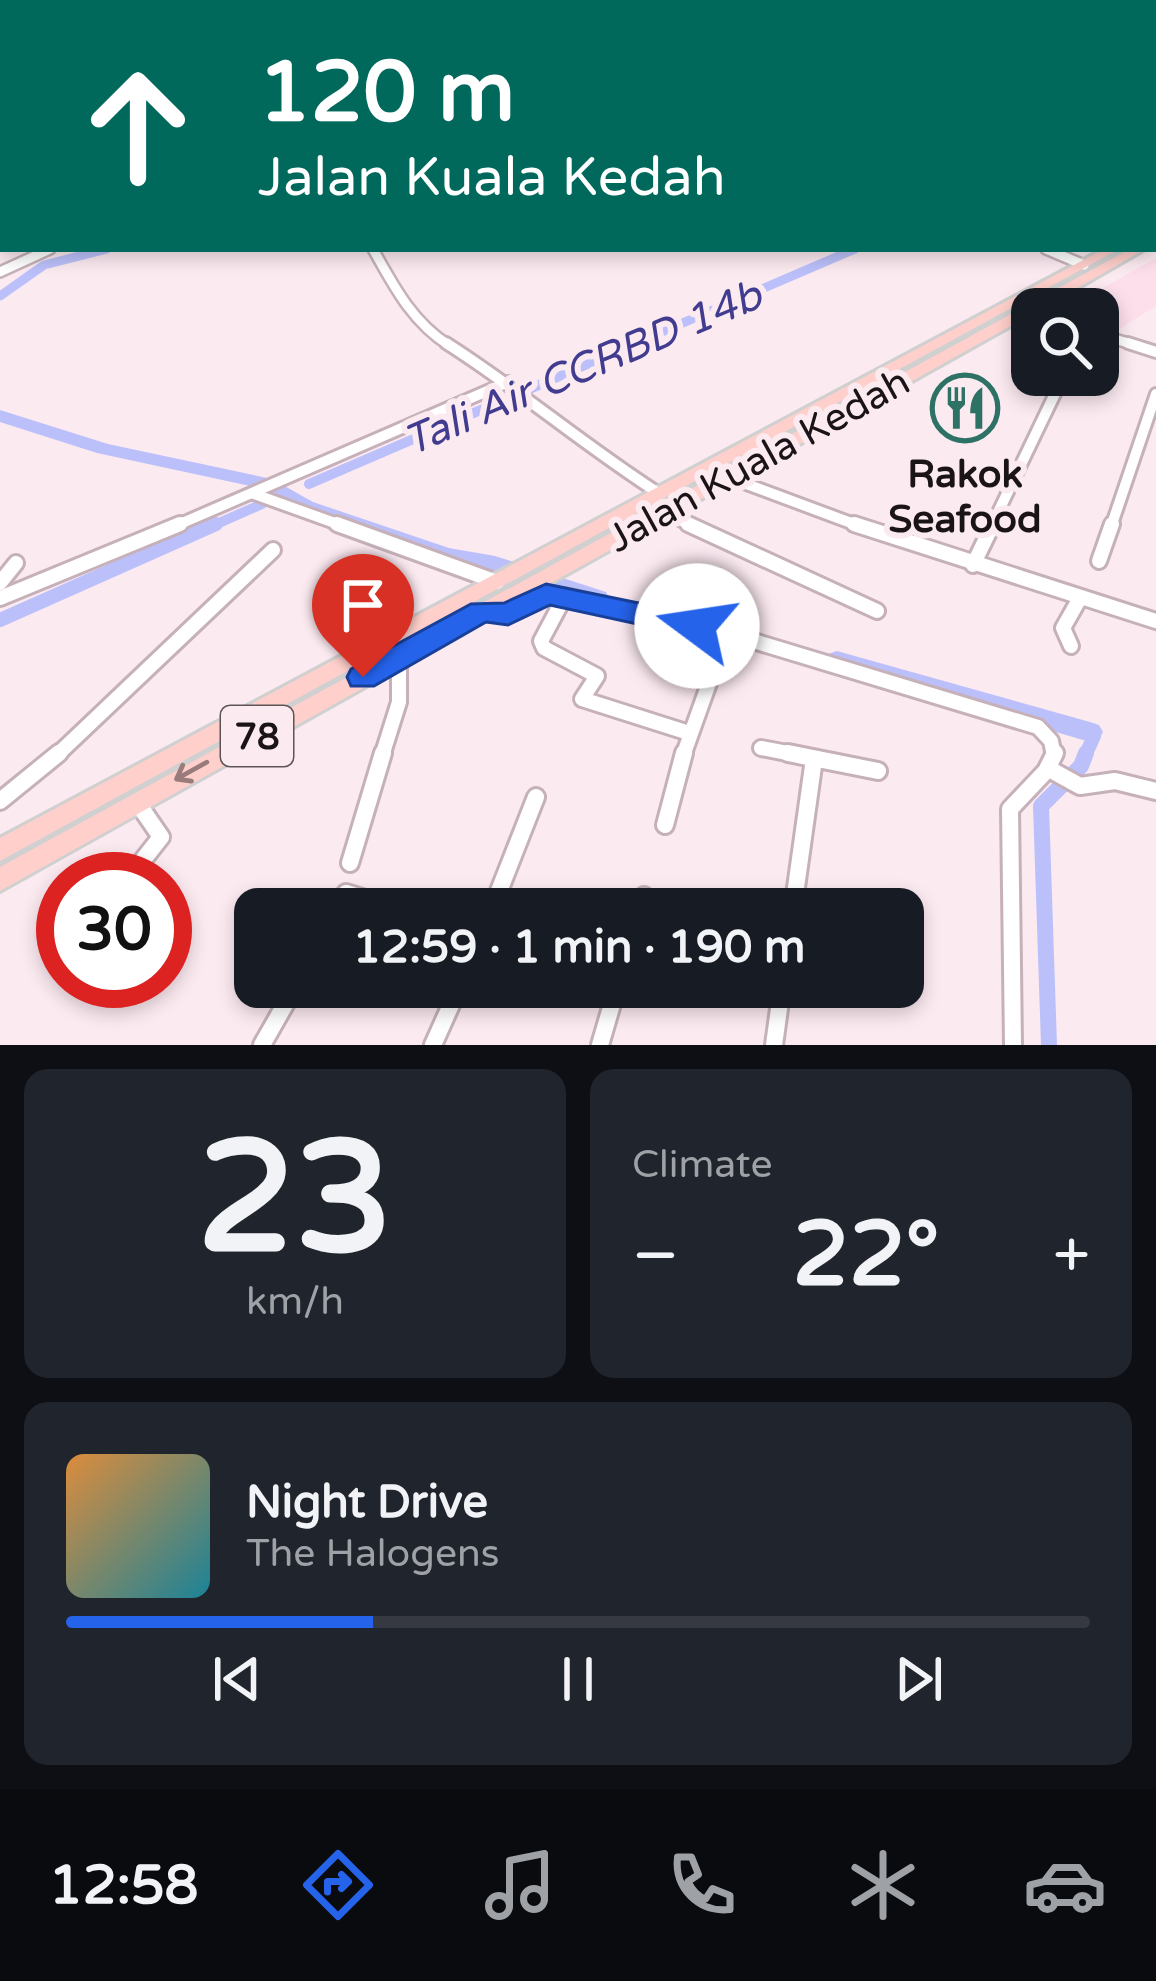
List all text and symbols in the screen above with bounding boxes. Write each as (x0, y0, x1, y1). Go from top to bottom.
text: 120 m (258, 43, 515, 144)
icon: ahead (60, 48, 216, 204)
text: Jalan Kuala Kedah (258, 145, 726, 210)
water label: Tali Air CCRBD 14b (396, 269, 772, 467)
map controls (1011, 288, 1119, 396)
button: search (1011, 288, 1119, 396)
street label: Jalan Kuala Kedah (600, 358, 918, 563)
restaurant icon: Rakok Seafood (930, 373, 1000, 443)
place label: Rakok Seafood (888, 451, 1042, 543)
pin (312, 554, 414, 677)
position arrow (634, 563, 760, 689)
icon: arrive (330, 572, 396, 638)
road number: 78 (221, 706, 293, 766)
one-way arrow (175, 760, 210, 783)
speed limit sign: 30 (36, 852, 192, 1008)
text: 12:59 · 1 min · 190 m (353, 921, 805, 975)
text: 23 (197, 1106, 393, 1294)
text: Climate (632, 1141, 772, 1188)
text: 22° (792, 1201, 939, 1310)
text: − (632, 1216, 679, 1296)
text: + (1053, 1216, 1090, 1296)
text: km/h (246, 1278, 344, 1325)
text: Night Drive (246, 1476, 488, 1530)
text: The Halogens (246, 1530, 499, 1577)
icon: previous (204, 1646, 270, 1712)
icon: pause (545, 1646, 611, 1712)
icon: next (886, 1646, 952, 1712)
icon: directions (296, 1843, 380, 1927)
icon: music (478, 1843, 562, 1927)
icon: phone (660, 1843, 744, 1927)
icon: climate (841, 1843, 925, 1927)
icon: car (1023, 1843, 1107, 1927)
text: 12:58 (49, 1853, 199, 1918)

